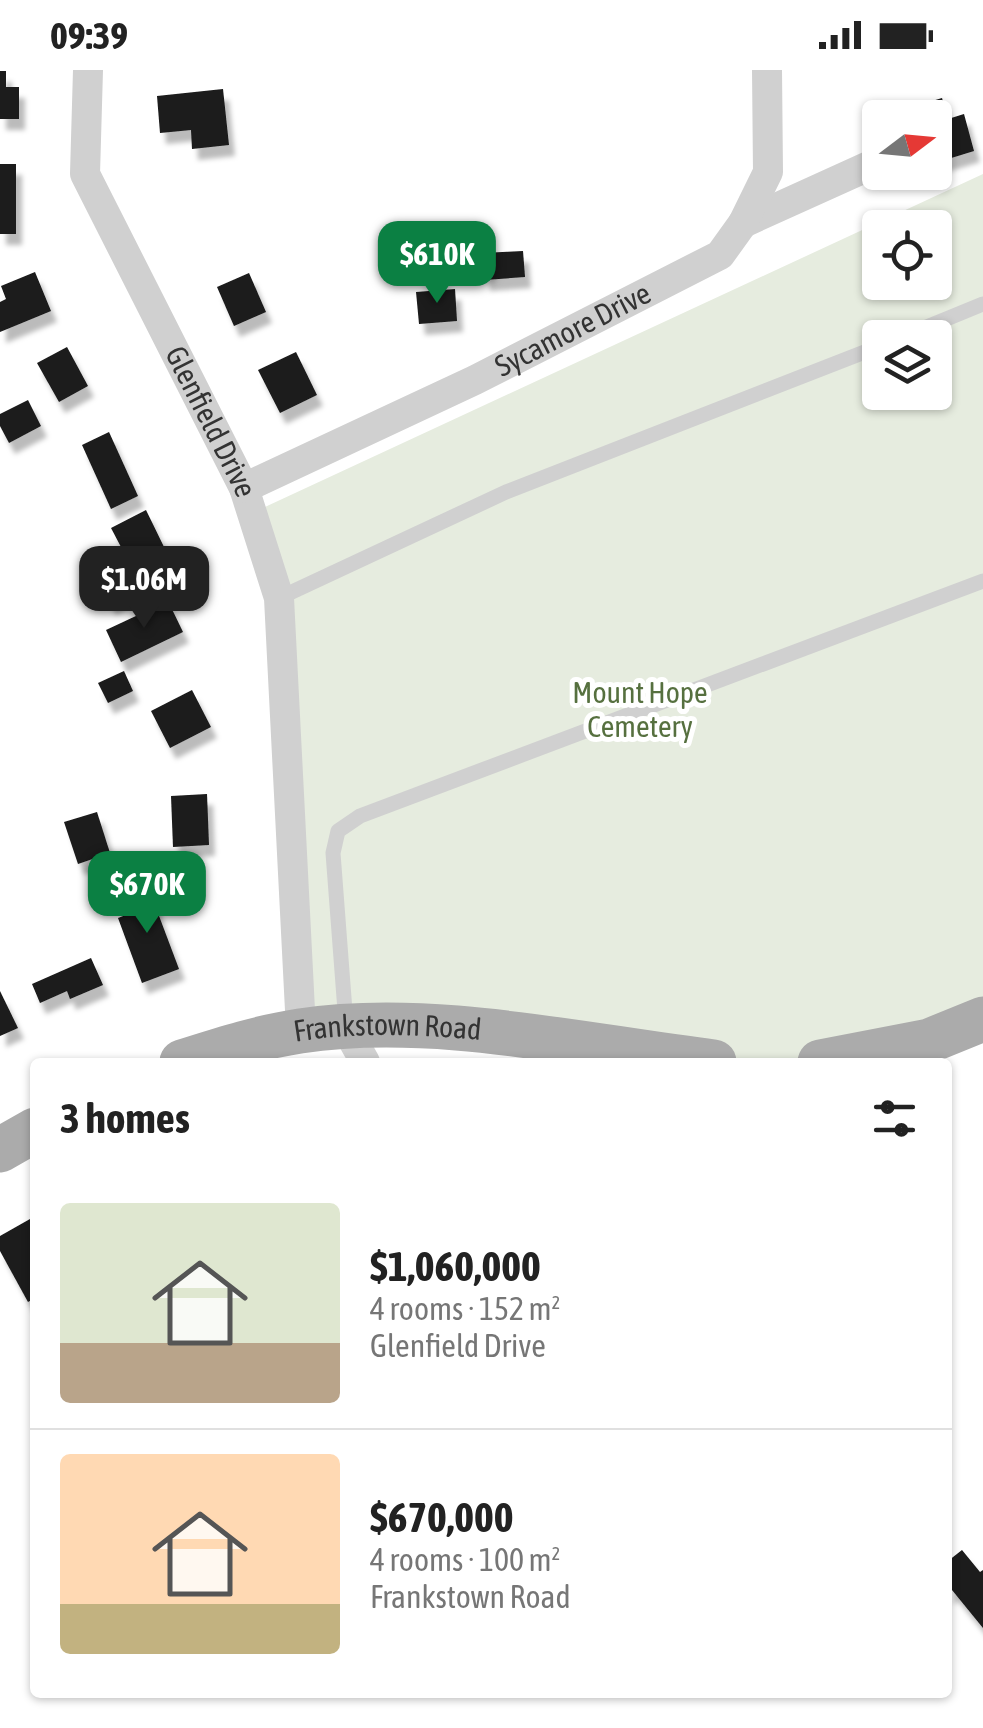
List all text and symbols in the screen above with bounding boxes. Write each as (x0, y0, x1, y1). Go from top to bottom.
text: 09:39 (50, 14, 128, 57)
north arrow (862, 100, 952, 190)
map controls (862, 100, 952, 410)
button: locate (862, 210, 952, 300)
pin: $610K (367, 221, 507, 306)
text: $610K (400, 235, 474, 272)
street label: Sycamore Drive (489, 275, 656, 383)
button: layers (862, 320, 952, 410)
street label: Glenfield Drive (159, 340, 264, 501)
pin: $1.06M (63, 546, 225, 631)
text: $1.06M (101, 560, 187, 597)
park label: Mount Hope Cemetery (572, 675, 708, 743)
pin: $670K (77, 851, 217, 936)
text: $670K (110, 865, 184, 902)
street label: Frankstown Road (291, 1007, 483, 1048)
icon: filters (867, 1091, 922, 1146)
text: 3 homes (60, 1094, 190, 1142)
text: $1,060,000 (370, 1242, 541, 1290)
icon: home (140, 1243, 260, 1363)
text: 4 rooms · 152 m² (370, 1290, 560, 1327)
text: Glenfield Drive (370, 1327, 546, 1364)
text: $670,000 (370, 1493, 514, 1541)
icon: home (140, 1494, 260, 1614)
text: 4 rooms · 100 m² (370, 1541, 560, 1578)
text: Frankstown Road (370, 1578, 571, 1615)

